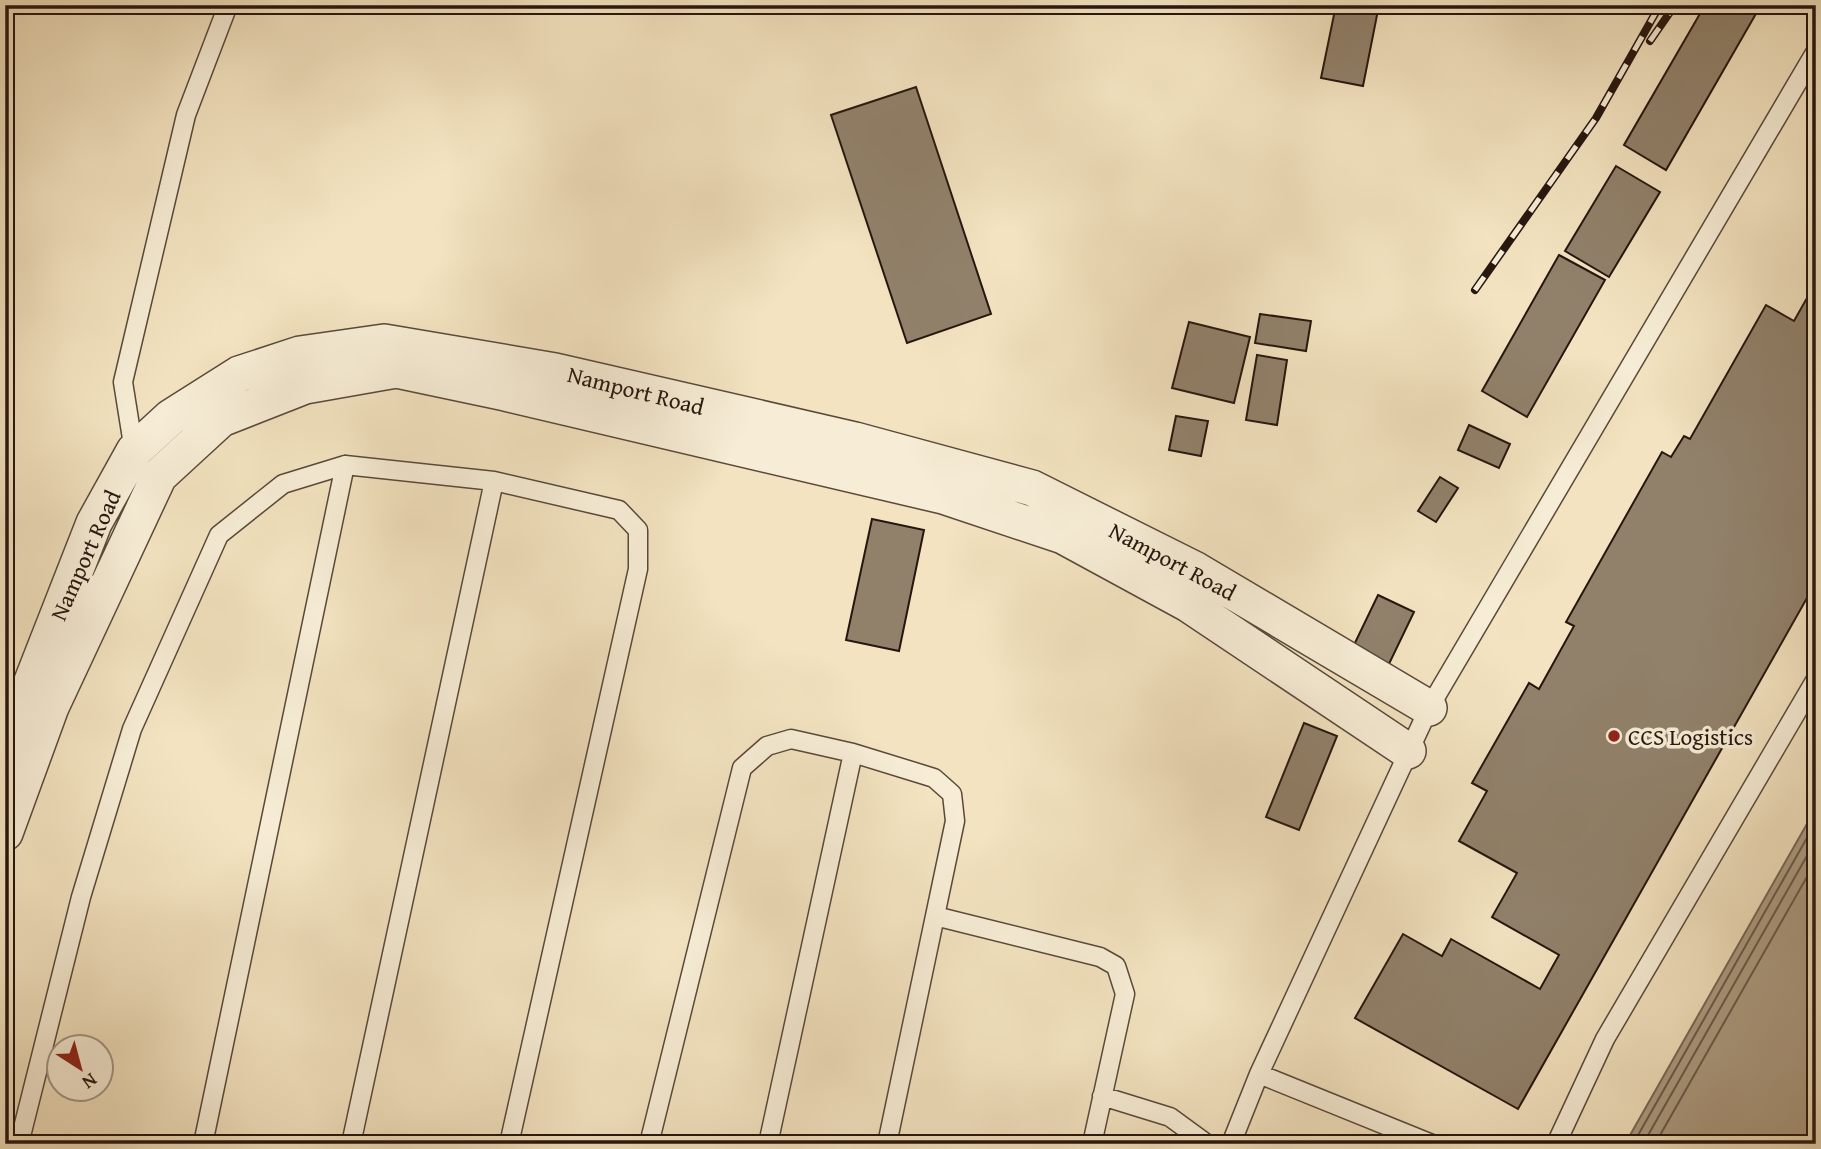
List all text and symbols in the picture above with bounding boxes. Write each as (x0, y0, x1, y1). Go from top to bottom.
street label: Namport Road (564, 357, 708, 423)
street label: Namport Road (42, 484, 129, 625)
street label: Namport Road (1104, 514, 1243, 609)
place label: CCS Logistics (1628, 720, 1753, 753)
marker: CCS Logistics (1606, 728, 1622, 744)
north arrow (46, 1034, 116, 1104)
text: N (76, 1067, 103, 1097)

